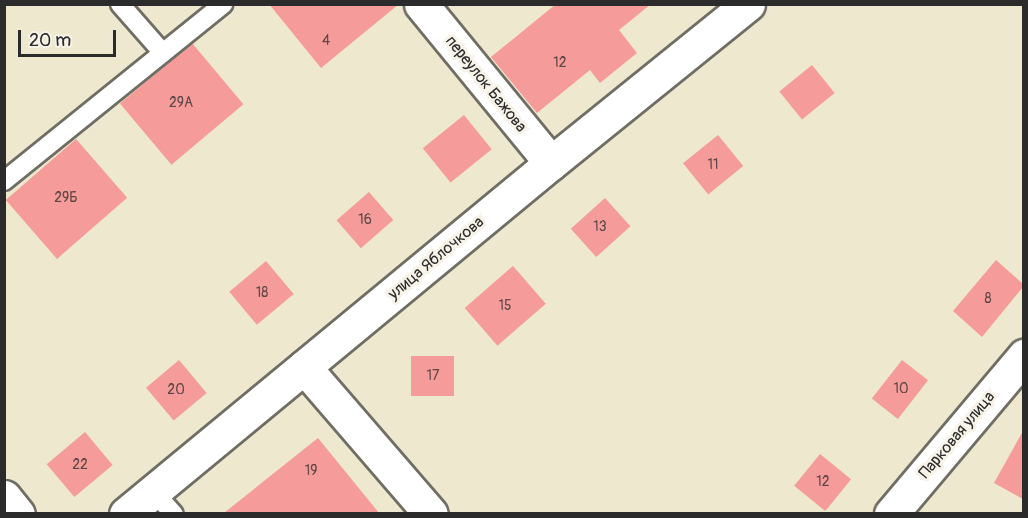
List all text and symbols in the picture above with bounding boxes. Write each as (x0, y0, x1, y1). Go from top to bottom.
scale bar (21, 18, 118, 56)
text: 20 m (29, 29, 71, 52)
street label: переулок Бажова (441, 32, 531, 136)
house number: 4 (322, 33, 330, 49)
house number: 12 (553, 55, 567, 71)
house number: 29А (169, 95, 193, 111)
house number: 11 (708, 157, 718, 173)
house number: 29Б (54, 190, 78, 206)
house number: 16 (358, 212, 372, 228)
street label: улица Яблочкова (384, 212, 488, 304)
house number: 13 (593, 219, 607, 235)
house number: 18 (256, 285, 268, 301)
house number: 8 (984, 291, 992, 307)
house number: 15 (498, 298, 512, 314)
house number: 17 (427, 368, 439, 384)
house number: 10 (893, 381, 909, 397)
house number: 20 (167, 382, 185, 398)
street label: Парковая улица (915, 388, 999, 482)
house number: 22 (72, 457, 88, 473)
house number: 19 (305, 463, 317, 479)
house number: 12 (816, 474, 830, 490)

